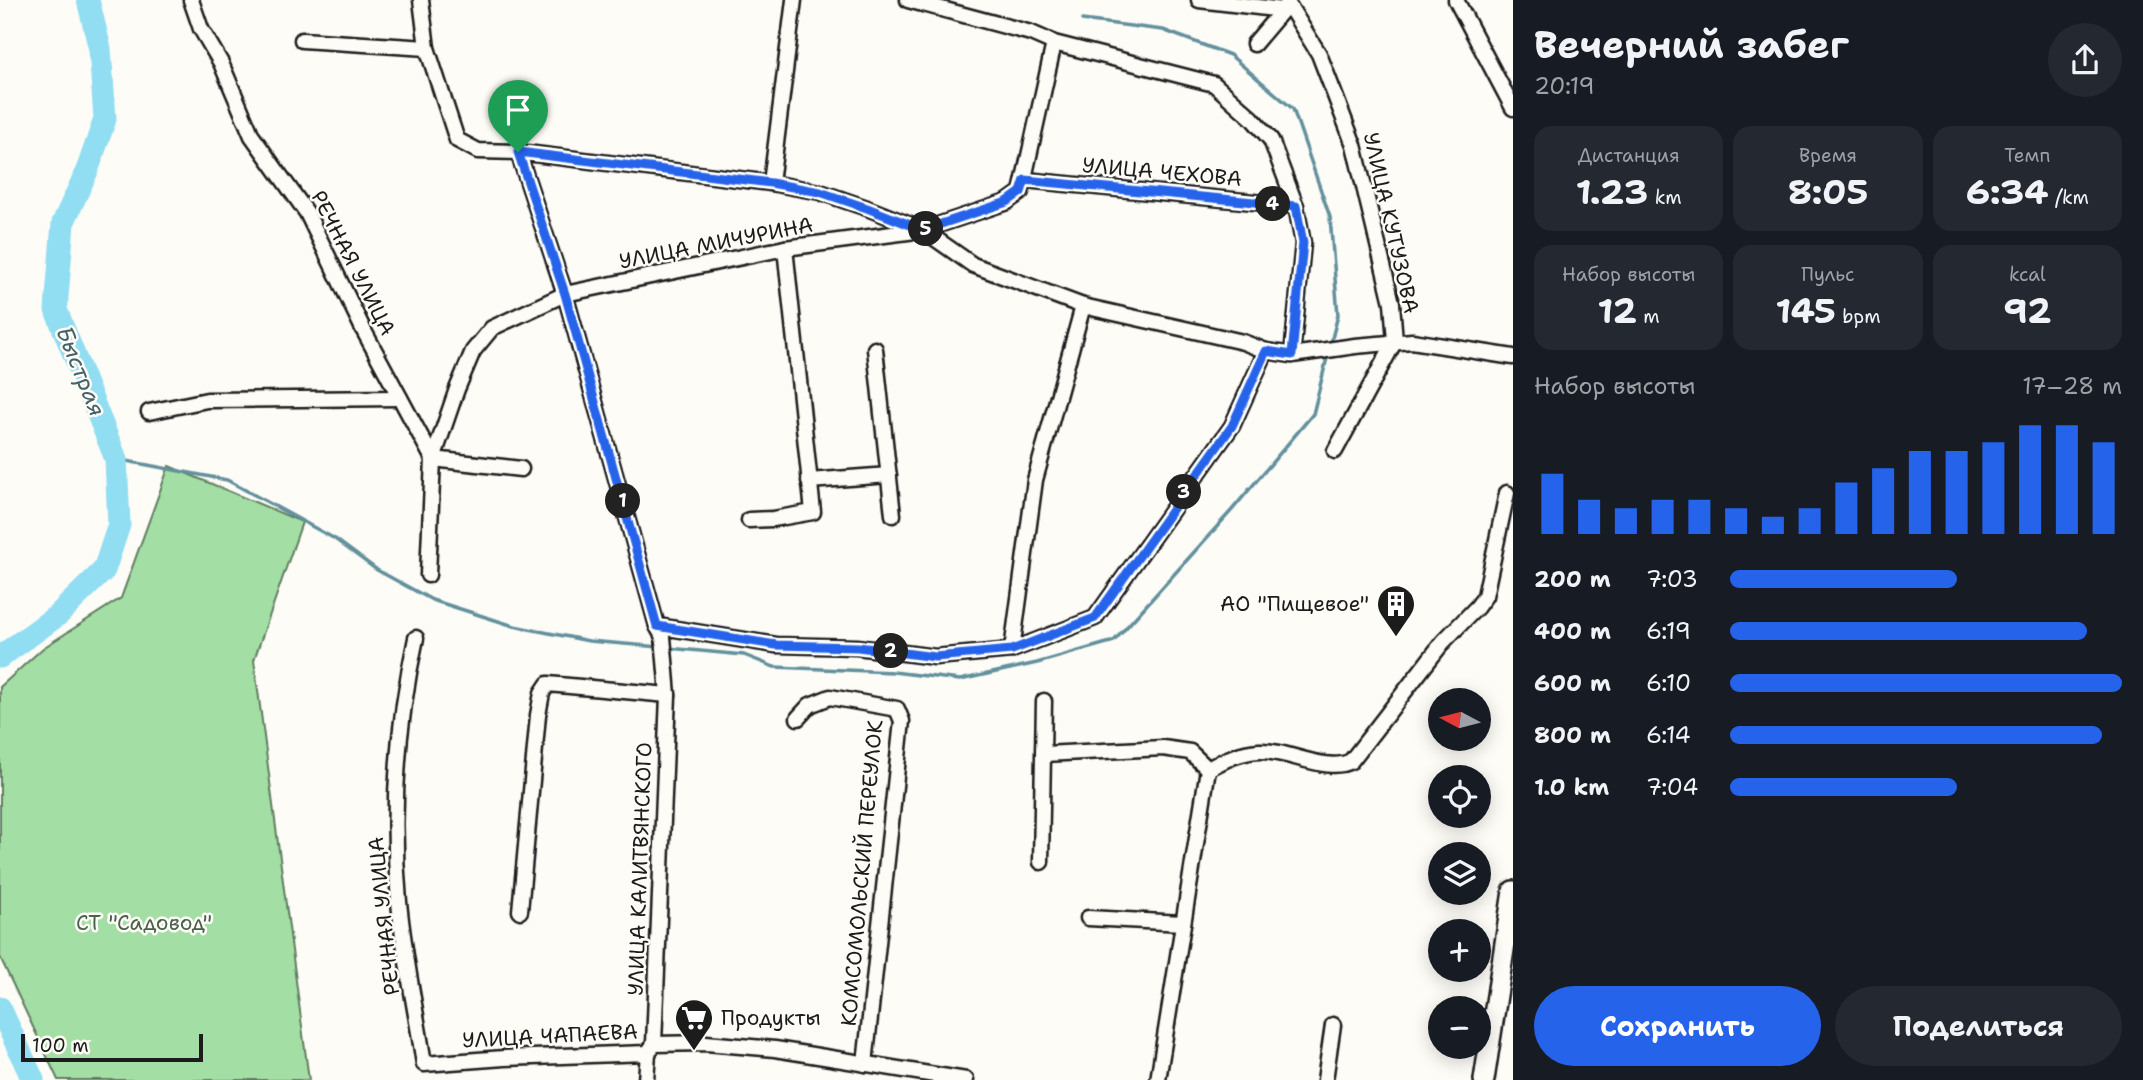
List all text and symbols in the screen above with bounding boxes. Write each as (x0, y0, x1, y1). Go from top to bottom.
text: Вечерний забег (1534, 19, 1849, 70)
button: share (2048, 23, 2122, 97)
text: 20:19 (1534, 71, 1595, 101)
pin (488, 80, 548, 152)
icon: arrive (499, 91, 537, 129)
street label: УЛИЦА КУТУЗОВА (1357, 130, 1425, 316)
text: Дистанция (1578, 143, 1680, 168)
text: Время (1799, 143, 1857, 168)
text: Темп (2004, 143, 2050, 168)
street label: УЛИЦА ЧЕХОВА (1081, 151, 1243, 193)
text: 1.23 (1576, 168, 1648, 215)
text: 8:05 (1788, 168, 1868, 215)
text: 6:34 (1966, 168, 2049, 215)
text: km (1648, 185, 1682, 210)
text: /km (2049, 185, 2089, 210)
street label: РЕЧНАЯ УЛИЦА (304, 186, 402, 340)
pin: 4 (1256, 186, 1290, 222)
text: 4 (1266, 191, 1279, 216)
street label: УЛИЦА МИЧУРИНА (617, 210, 815, 276)
pin: 5 (908, 212, 944, 246)
text: 5 (920, 216, 931, 241)
text: Набор высоты (1562, 262, 1695, 287)
text: Пульс (1801, 262, 1855, 287)
text: kcal (2009, 262, 2046, 287)
text: 12 (1598, 287, 1637, 334)
text: 145 (1775, 287, 1836, 334)
text: 92 (2003, 287, 2052, 334)
text: m (1637, 304, 1660, 329)
text: bpm (1836, 304, 1881, 329)
water label: Быстрая (49, 322, 113, 420)
text: Набор высоты (1534, 371, 1695, 401)
text: 17–28 m (2022, 371, 2122, 401)
pin: 3 (1166, 475, 1202, 510)
text: 3 (1177, 479, 1190, 504)
pin: 1 (606, 484, 640, 518)
text: 1 (618, 488, 627, 513)
text: 200 m (1534, 564, 1611, 594)
text: 7:03 (1646, 564, 1698, 594)
building icon: АО "Пищевое" (1375, 583, 1417, 638)
place label: АО "Пищевое" (1220, 590, 1369, 618)
text: 400 m (1534, 616, 1611, 646)
text: 6:19 (1646, 616, 1691, 646)
pin: 2 (874, 634, 908, 668)
text: 2 (884, 638, 897, 663)
text: 600 m (1534, 668, 1611, 698)
text: 6:10 (1646, 668, 1691, 698)
north arrow (1428, 688, 1491, 751)
map controls (1428, 688, 1491, 1059)
street label: КОМСОМОЛЬСКИЙ ПЕРЕУЛОК (835, 718, 889, 1027)
text: 800 m (1534, 720, 1611, 750)
text: 6:14 (1646, 720, 1691, 750)
street label: УЛИЦА КАЛИТВЯНСКОГО (622, 742, 658, 996)
button: locate (1428, 765, 1491, 828)
text: 1.0 km (1534, 772, 1609, 802)
text: 7:04 (1646, 772, 1698, 802)
street label: РЕЧНАЯ УЛИЦА (362, 835, 406, 997)
button: layers (1428, 842, 1491, 905)
park label: СТ "Садовод" (76, 909, 212, 937)
button: + (1428, 919, 1491, 982)
button: Сохранить (1534, 986, 1821, 1066)
button: Поделиться (1835, 986, 2122, 1066)
button: − (1428, 996, 1491, 1059)
supermarket icon: Продукты (673, 997, 715, 1052)
place label: Продукты (721, 1004, 821, 1032)
street label: УЛИЦА ЧАПАЕВА (461, 1017, 639, 1055)
scale bar (21, 1031, 203, 1063)
text: 100 m (32, 1033, 89, 1058)

